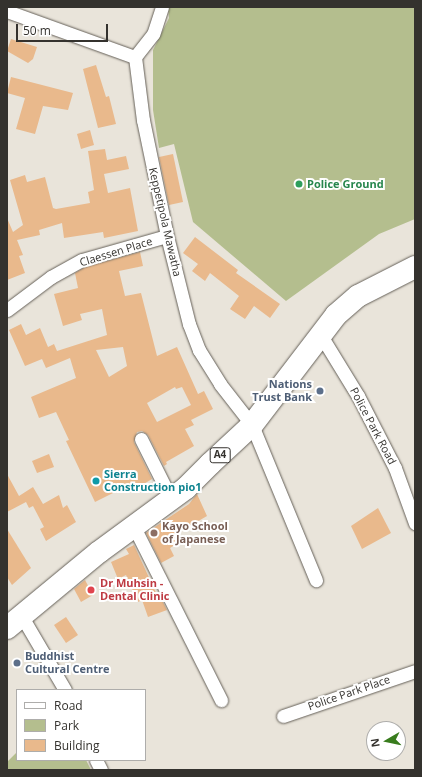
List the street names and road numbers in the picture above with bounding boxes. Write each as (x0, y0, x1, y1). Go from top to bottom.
street label: Keppetipola Mawatha (146, 166, 184, 278)
street label: Claessen Place (78, 235, 154, 269)
street label: Police Park Road (347, 385, 399, 467)
road number: A4 (209, 447, 231, 463)
street label: Police Park Place (306, 673, 392, 713)

